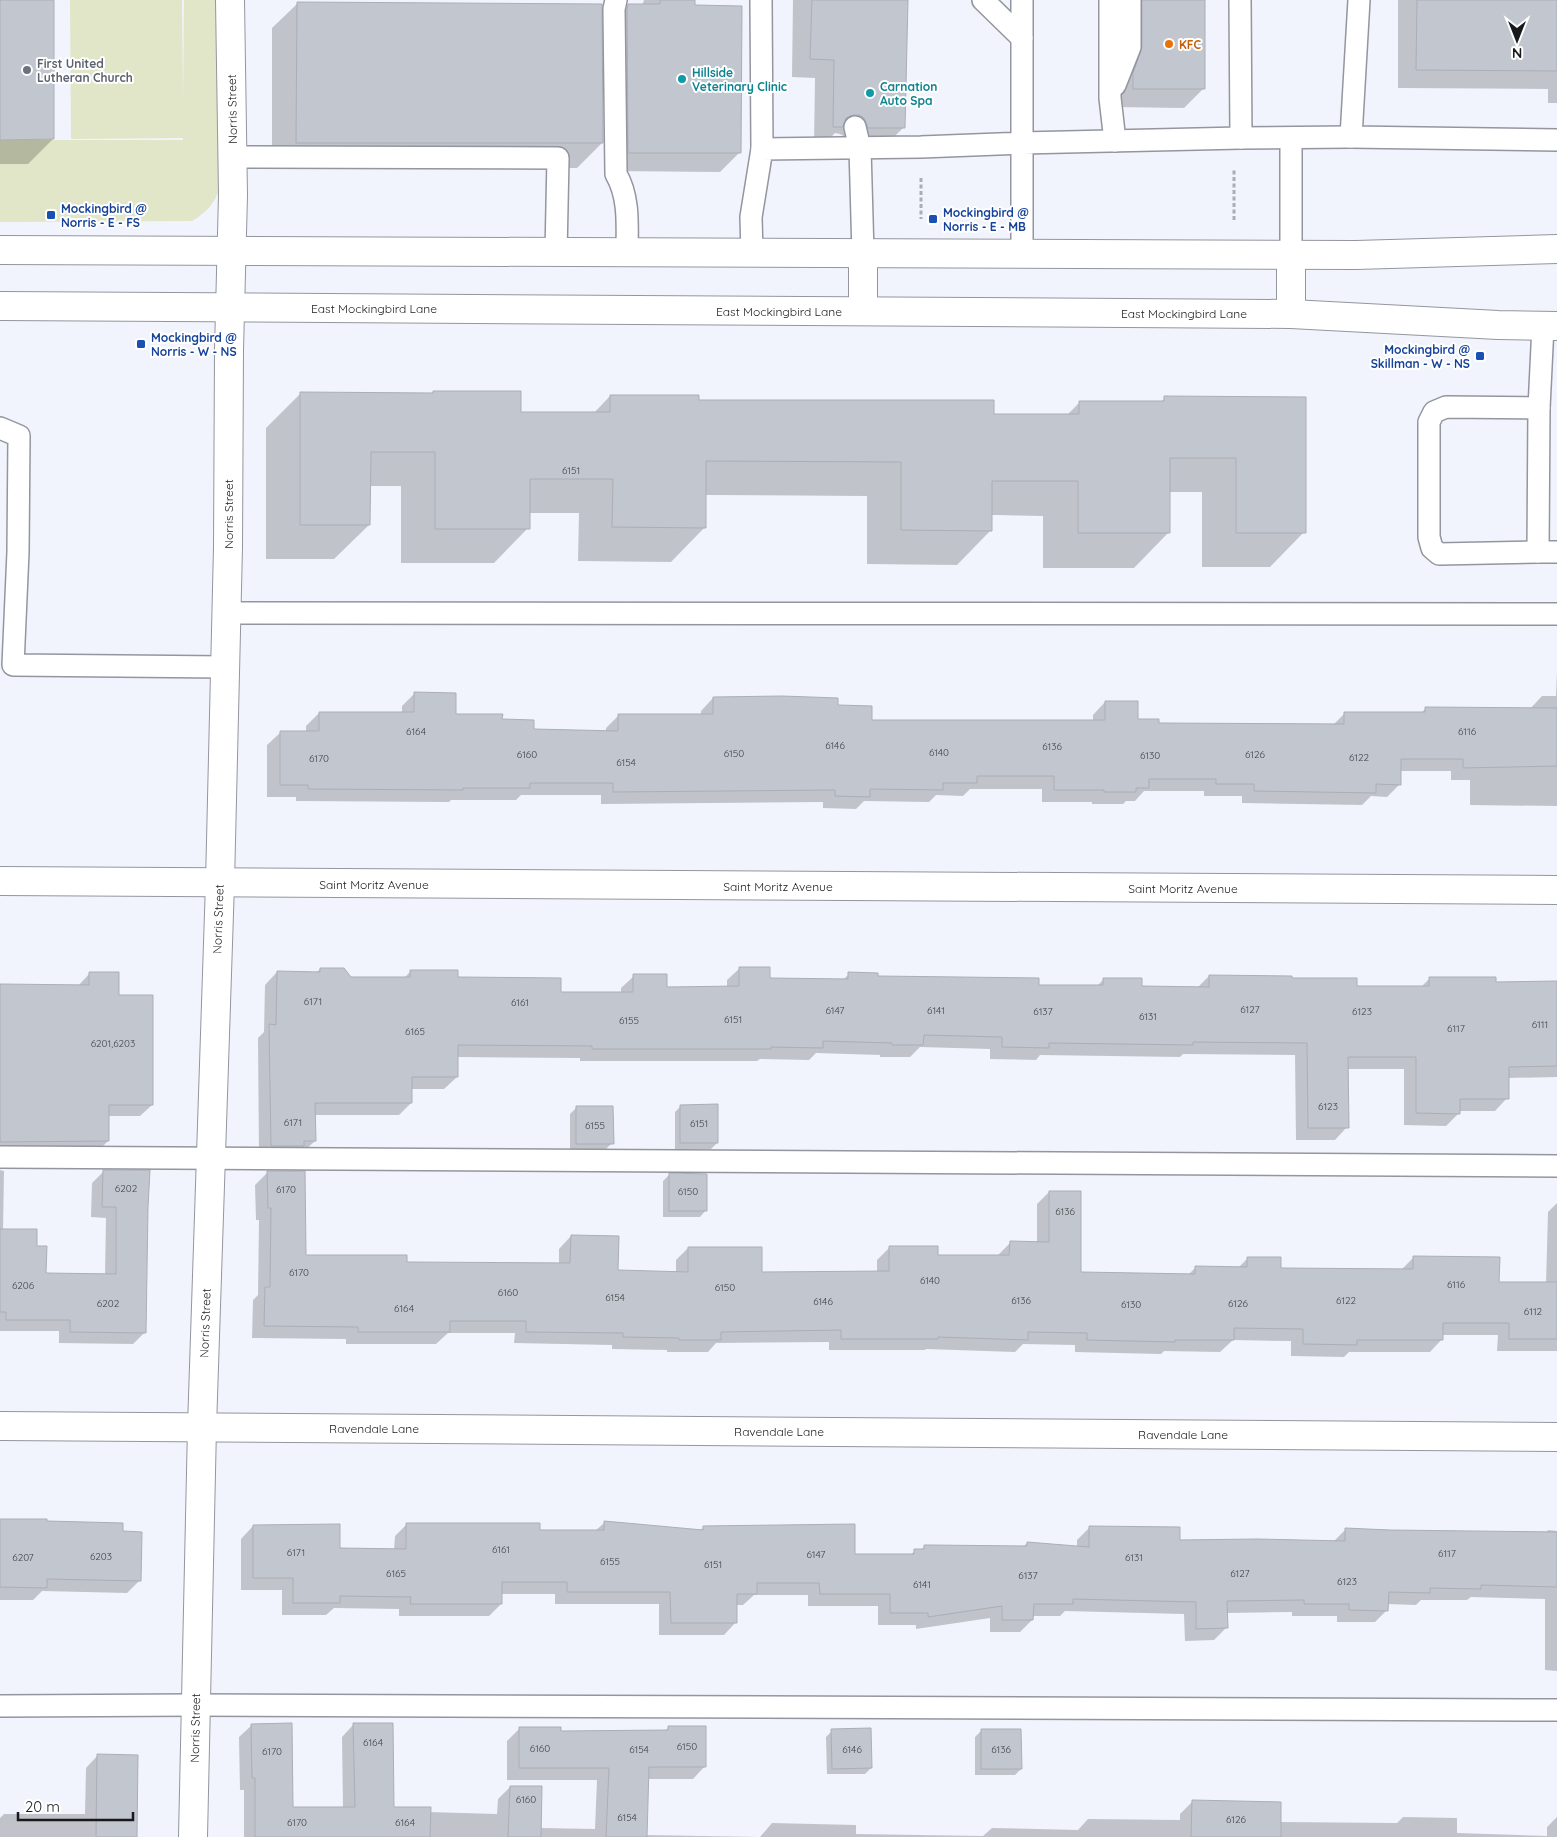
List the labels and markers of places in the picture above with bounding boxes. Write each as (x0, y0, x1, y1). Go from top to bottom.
place label: KFC (1179, 37, 1201, 52)
marker: KFC (1163, 38, 1175, 50)
place label: First United Lutheran Church (37, 56, 133, 85)
marker: First United Lutheran Church (21, 64, 33, 76)
place label: Hillside Veterinary Clinic (692, 65, 787, 94)
marker: Hillside Veterinary Clinic (676, 73, 688, 85)
place label: Carnation Auto Spa (880, 79, 937, 108)
marker: Carnation Auto Spa (864, 87, 876, 99)
place label: Mockingbird @ Norris - E - FS (61, 201, 147, 230)
place label: Mockingbird @ Norris - E - MB (943, 205, 1029, 234)
marker: Mockingbird @ Norris - E - FS (45, 209, 57, 221)
marker: Mockingbird @ Norris - E - MB (927, 213, 939, 225)
place label: Mockingbird @ Norris - W - NS (151, 330, 237, 359)
marker: Mockingbird @ Norris - W - NS (135, 338, 147, 350)
place label: Mockingbird @ Skillman - W - NS (1371, 342, 1470, 371)
marker: Mockingbird @ Skillman - W - NS (1474, 350, 1486, 362)

